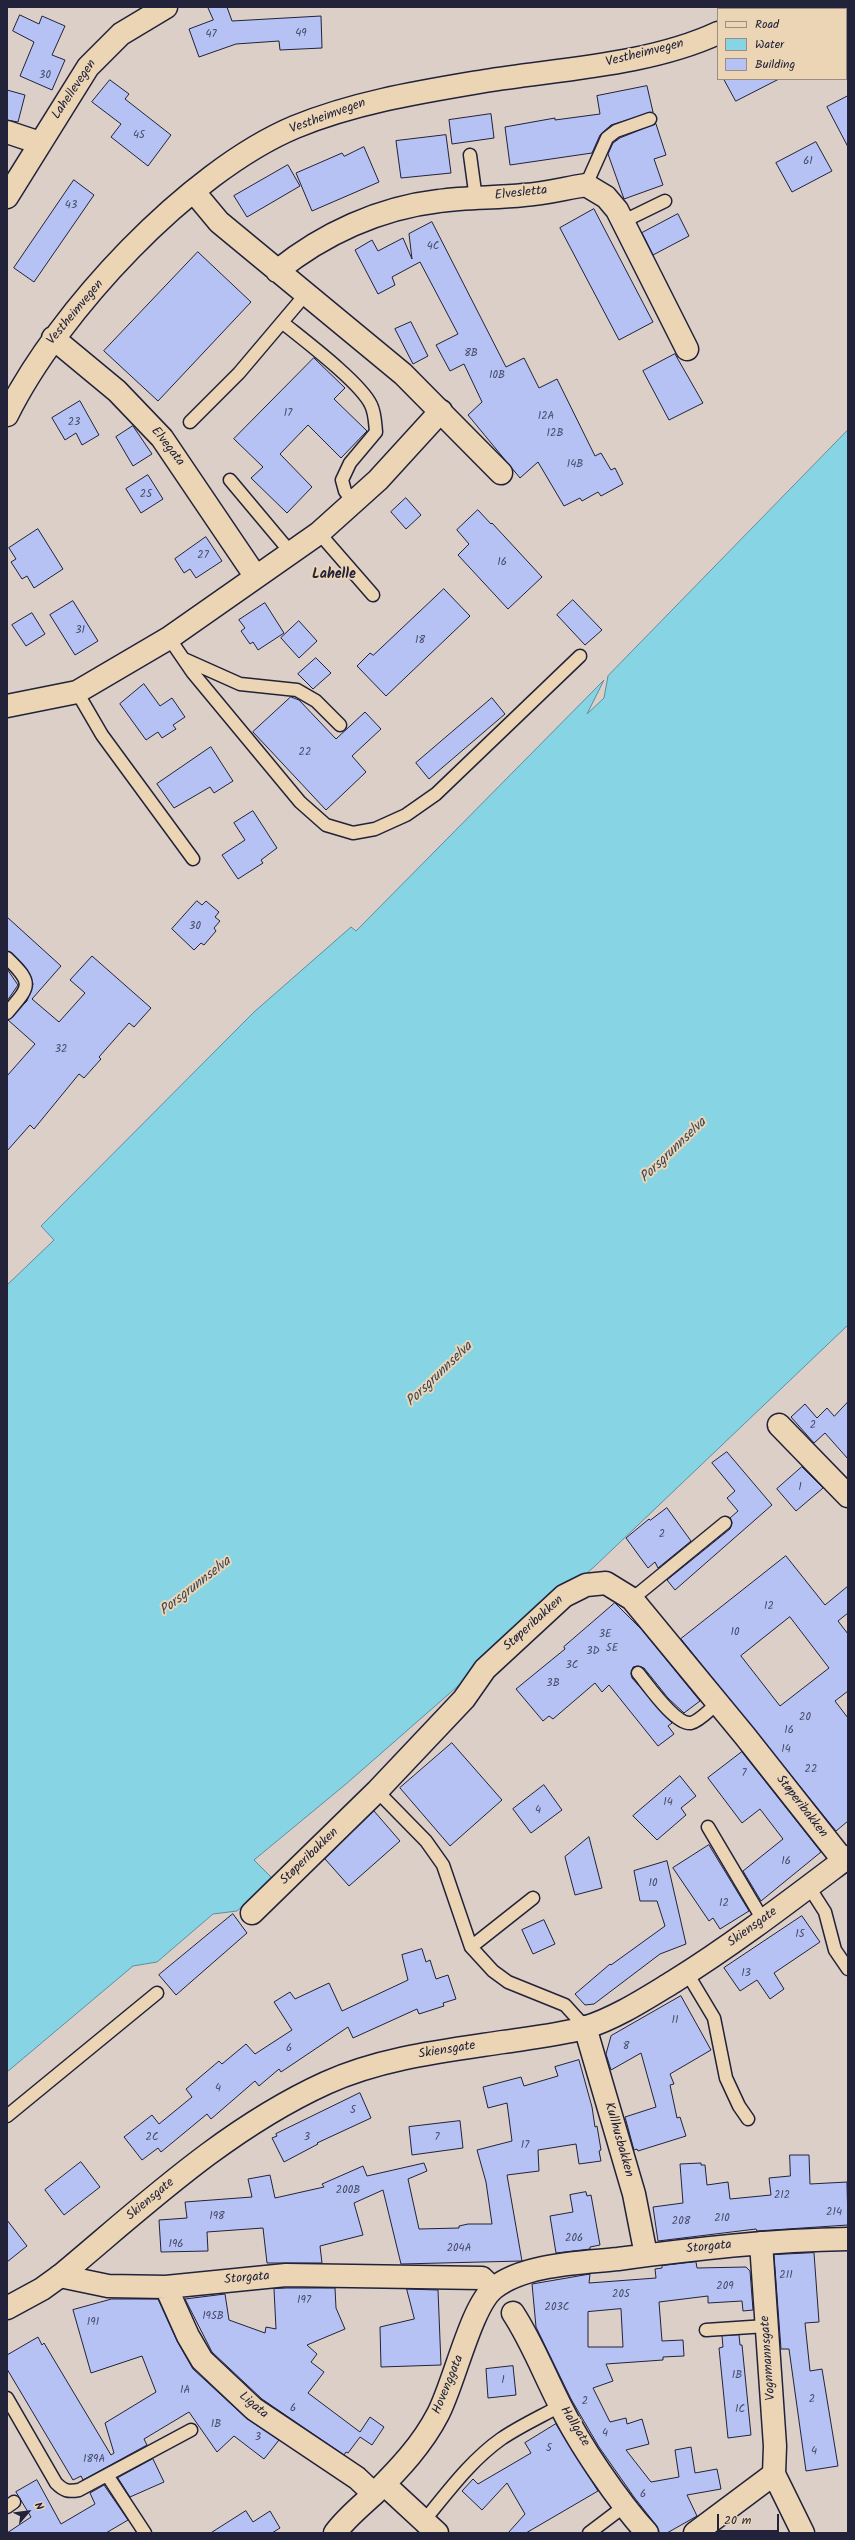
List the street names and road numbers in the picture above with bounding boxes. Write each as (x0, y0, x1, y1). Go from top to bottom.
street label: Vestheimvegen (604, 37, 686, 71)
street label: Lahellevegen (49, 57, 101, 123)
street label: Vestheimvegen (288, 96, 368, 138)
street label: Elvesletta (494, 183, 548, 205)
street label: Vestheimvegen (44, 277, 108, 349)
street label: Elvegata (147, 424, 187, 470)
street label: Støperibakken (501, 1593, 567, 1655)
street label: Støperibakken (772, 1773, 830, 1841)
street label: Støperibakken (278, 1825, 342, 1889)
street label: Skiensgate (725, 1905, 781, 1951)
street label: Skiensgate (417, 2039, 477, 2063)
street label: Kullhusbakken (600, 2101, 636, 2179)
street label: Skiensgate (124, 2176, 178, 2224)
street label: Storgata (686, 2238, 732, 2258)
street label: Storgata (224, 2269, 270, 2289)
street label: Vognmannsgate (758, 2315, 780, 2401)
street label: Hovenggata (430, 2353, 468, 2417)
street label: Ligata (235, 2389, 271, 2423)
street label: Hallgate (556, 2404, 592, 2450)

